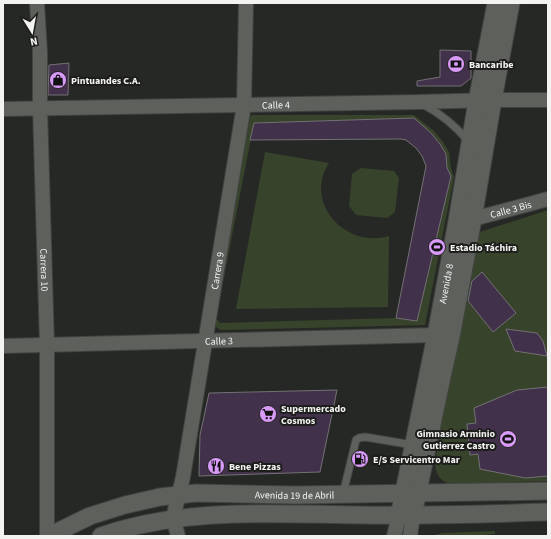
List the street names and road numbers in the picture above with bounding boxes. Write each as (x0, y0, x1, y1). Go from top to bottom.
street label: Calle 4 (262, 98, 290, 113)
street label: Calle 3 Bis (489, 198, 533, 222)
street label: Carrera 10 (36, 248, 51, 292)
street label: Carrera 9 (208, 251, 228, 291)
street label: Avenida 8 (436, 263, 457, 305)
street label: Calle 3 (205, 334, 233, 349)
street label: Avenida 19 de Abril (255, 488, 335, 503)

